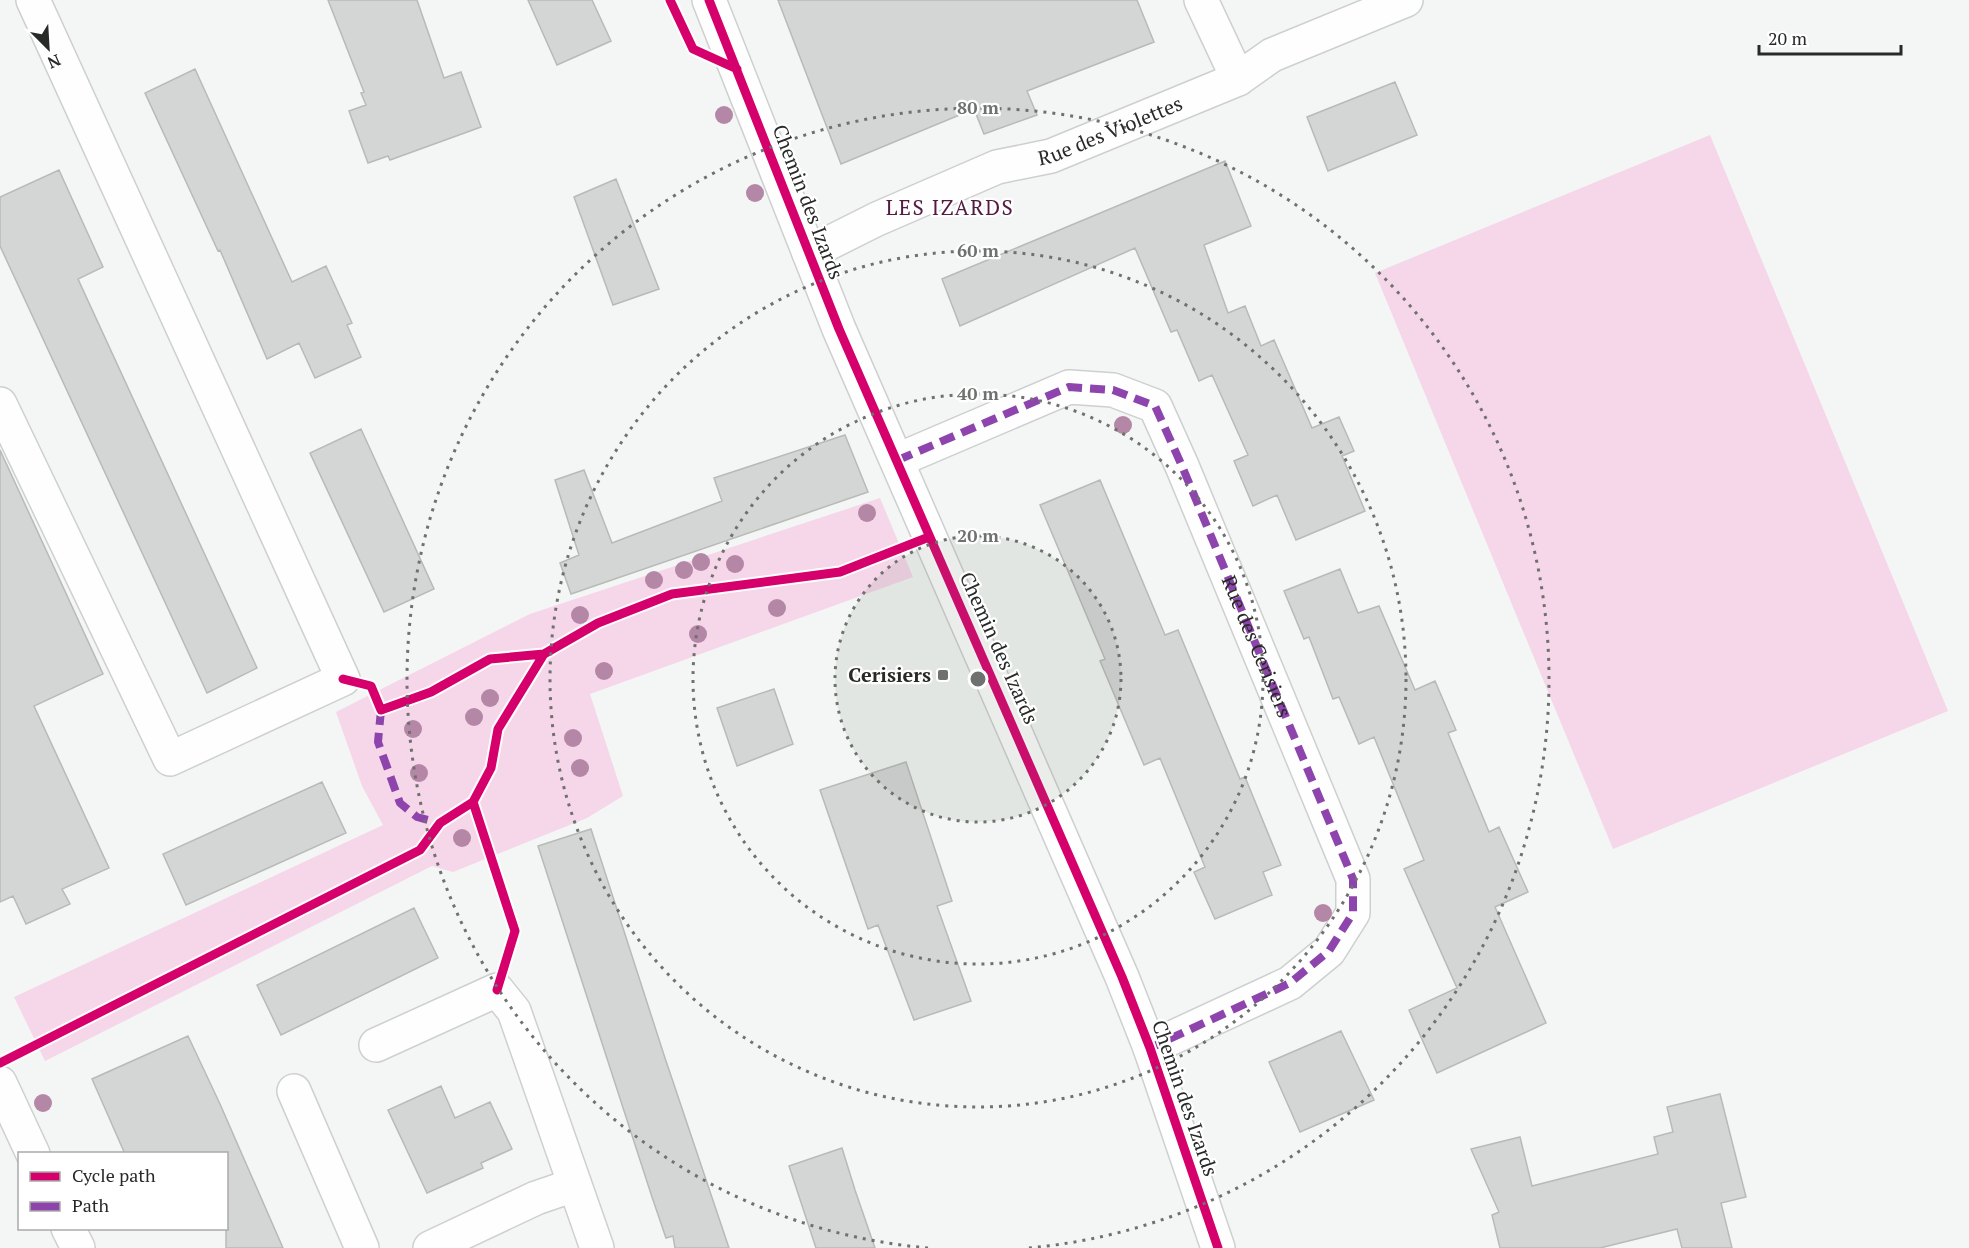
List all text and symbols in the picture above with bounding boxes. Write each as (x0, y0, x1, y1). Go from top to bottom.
north arrow (18, 18, 78, 78)
scale bar (1759, 18, 1902, 56)
text: 20 m (1768, 26, 1808, 50)
text: N (44, 49, 64, 74)
street label: Rue des Violettes (1036, 89, 1186, 171)
text: 80 m (957, 95, 999, 119)
street label: Chemin des Izards (767, 121, 850, 283)
district label: LES IZARDS (886, 193, 1014, 221)
text: 60 m (957, 238, 999, 262)
text: 40 m (957, 381, 999, 405)
text: 20 m (957, 523, 999, 547)
street label: Chemin des Izards (954, 568, 1045, 728)
street label: Rue des Cerisiers (1216, 571, 1299, 721)
place label: Cerisiers (848, 661, 931, 688)
marker: Cerisiers (936, 668, 950, 682)
centre of rings (968, 669, 988, 689)
street label: Chemin des Izards (1146, 1016, 1225, 1180)
legend (18, 1152, 228, 1230)
text: Cycle path (72, 1163, 156, 1187)
text: Path (72, 1193, 109, 1217)

